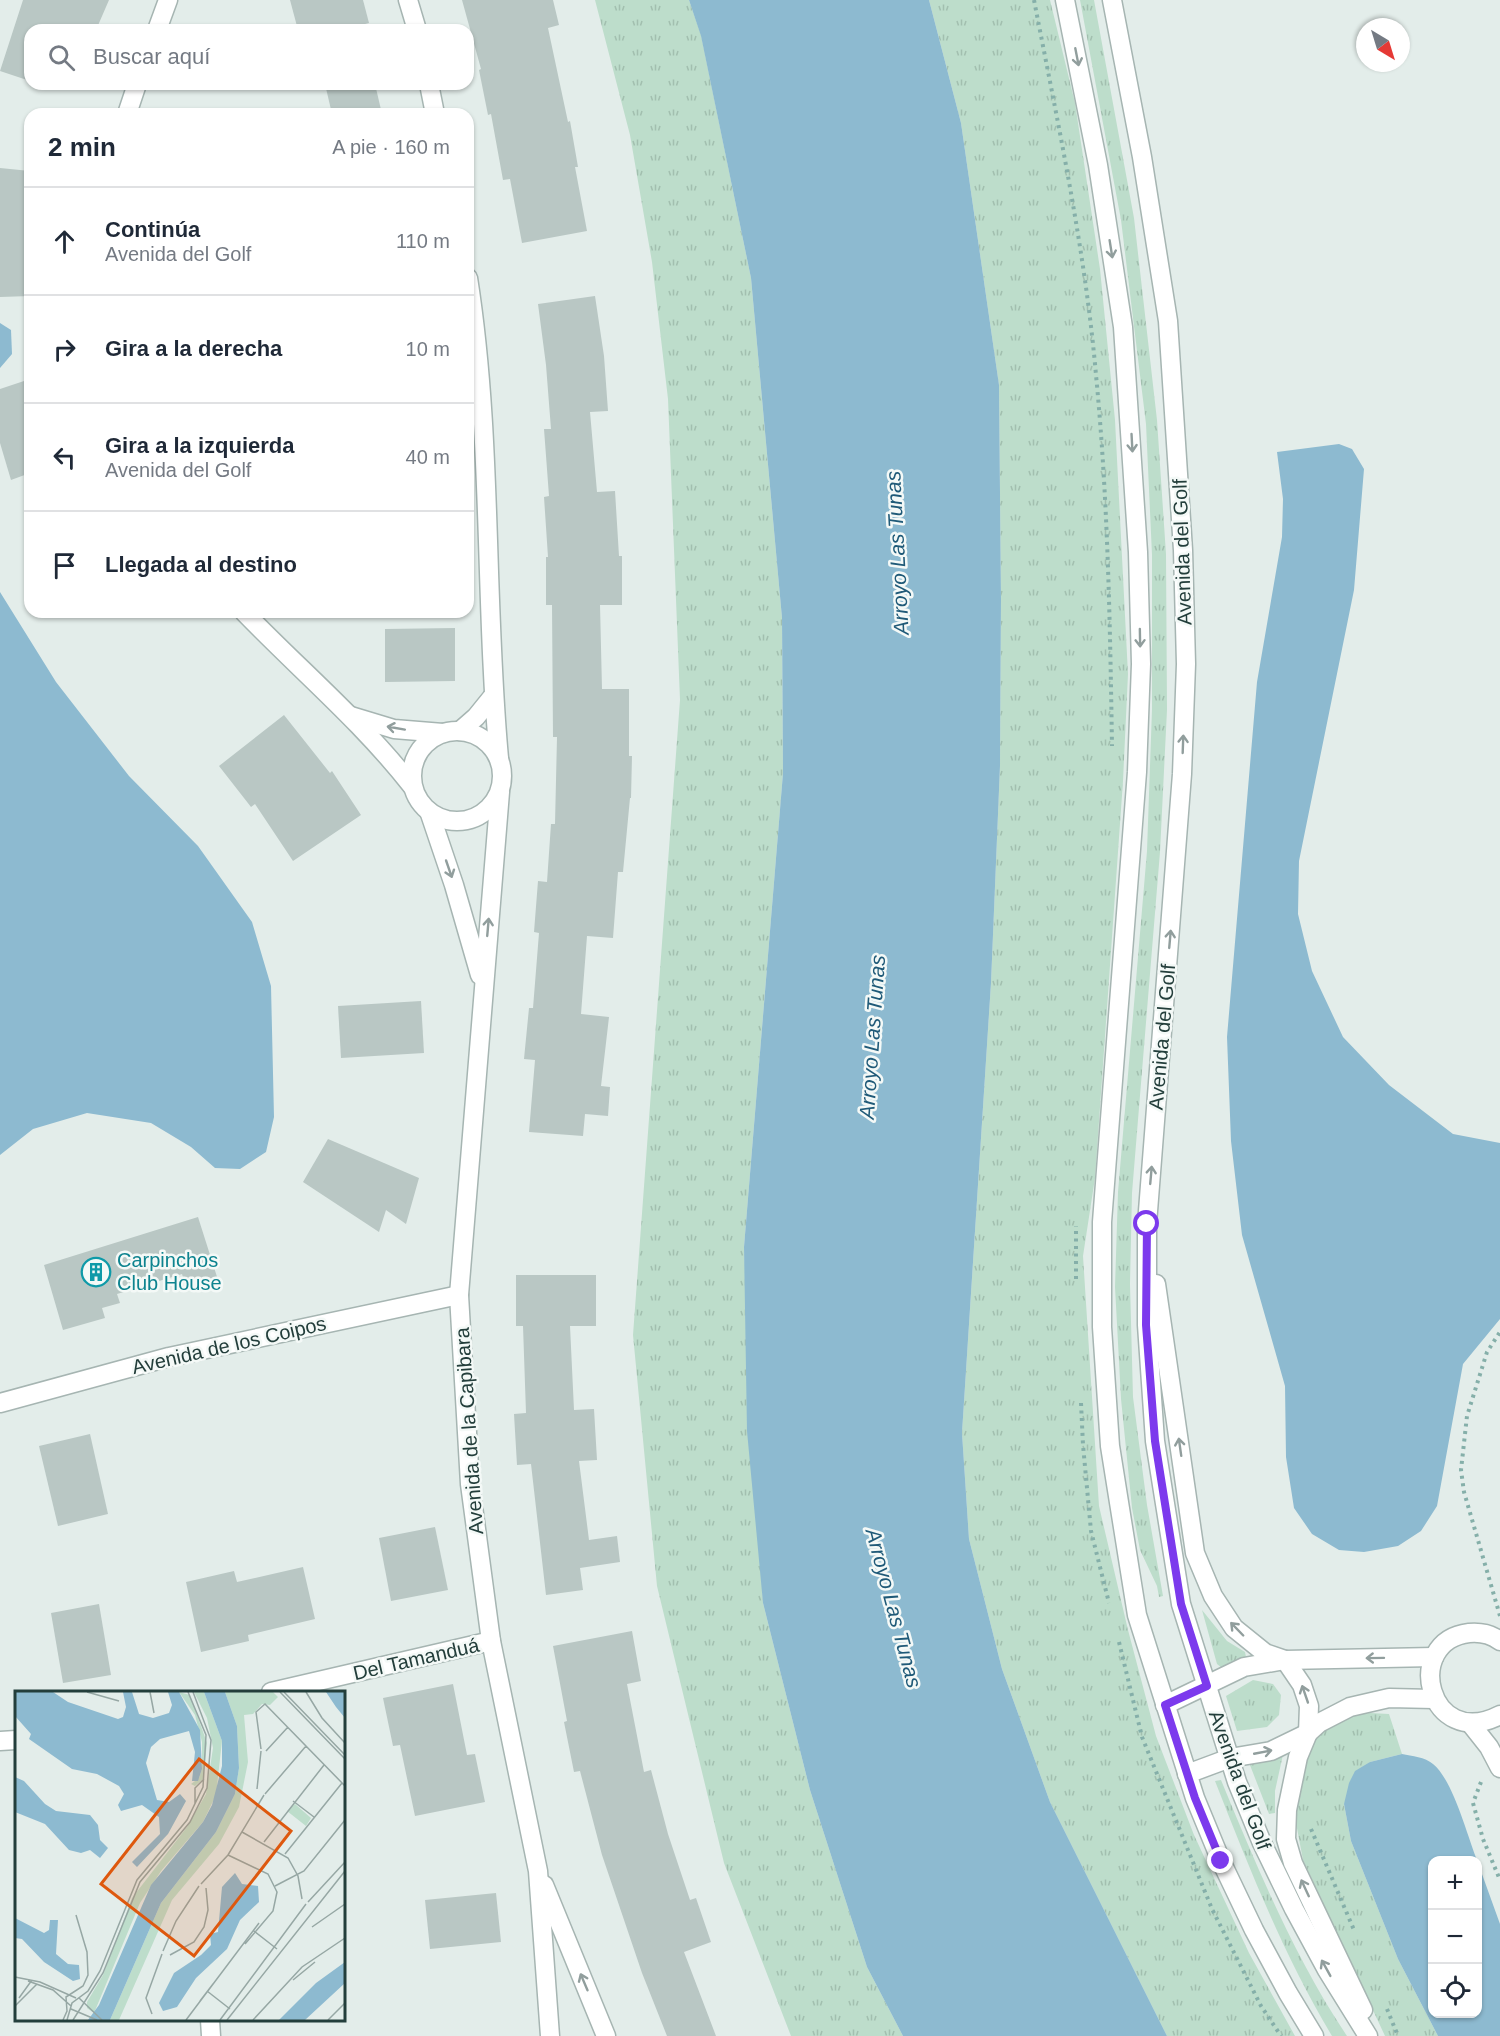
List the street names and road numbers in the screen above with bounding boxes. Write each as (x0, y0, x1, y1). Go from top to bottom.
street label: Avenida del Golf (1168, 478, 1196, 626)
street label: Avenida del Golf (1145, 963, 1179, 1111)
street label: Avenida de los Coipos (130, 1312, 328, 1378)
street label: Avenida de la Capibara (451, 1326, 487, 1535)
street label: Del Tamanduá (351, 1634, 482, 1684)
street label: Avenida del Golf (1205, 1707, 1276, 1853)

